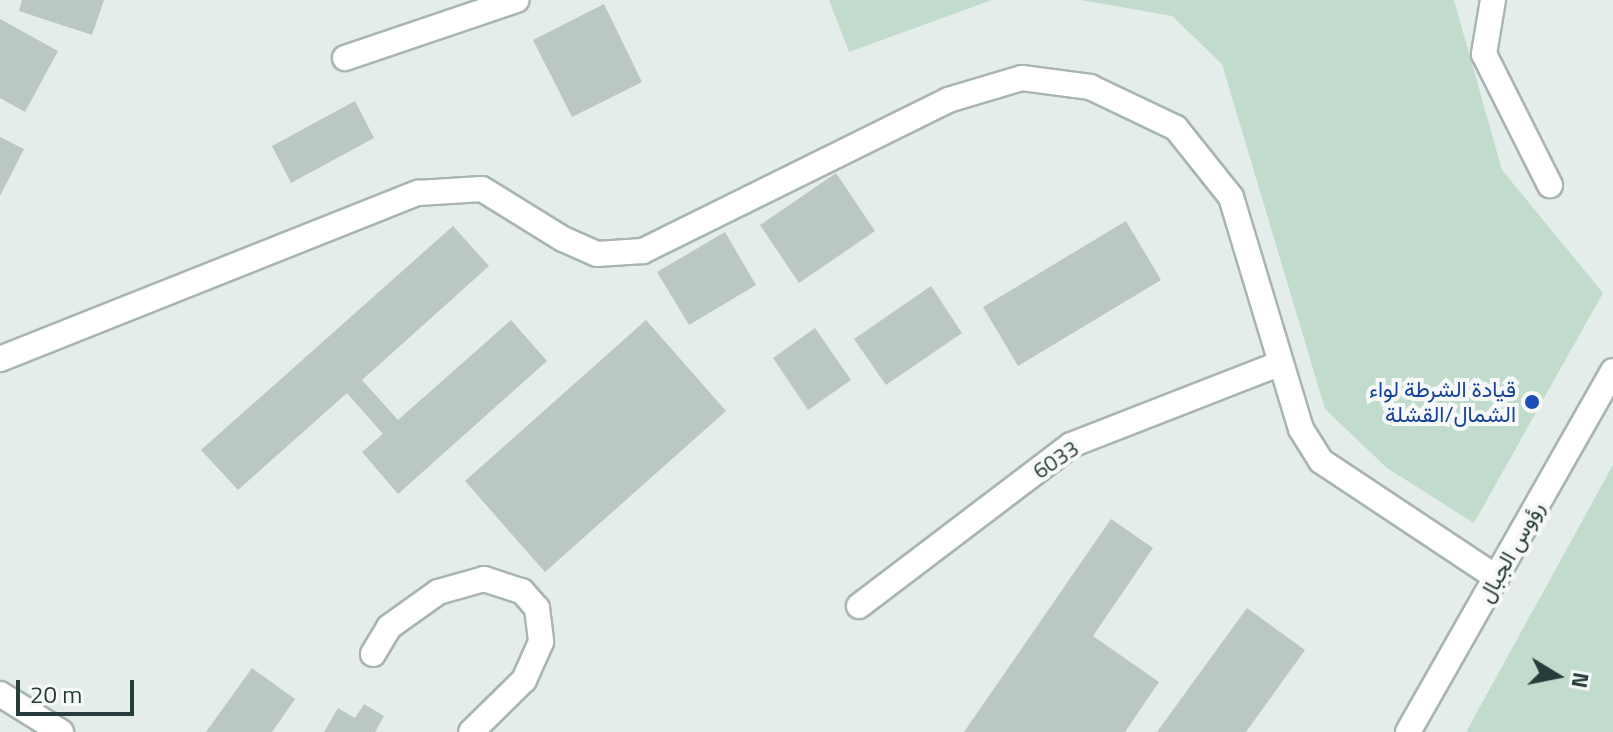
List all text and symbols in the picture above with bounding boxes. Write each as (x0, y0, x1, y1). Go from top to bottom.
place label: قيادة الشرطة لواء الشمال/القشلة (1369, 376, 1516, 428)
marker: قيادة الشرطة لواء الشمال/القشلة (1523, 393, 1541, 411)
street label: 6033 (1028, 435, 1084, 485)
street label: رؤوس الجبال (1472, 497, 1550, 607)
north arrow (1517, 636, 1597, 716)
scale bar (20, 664, 138, 714)
text: N (1563, 670, 1599, 691)
text: 20 m (30, 676, 82, 712)

